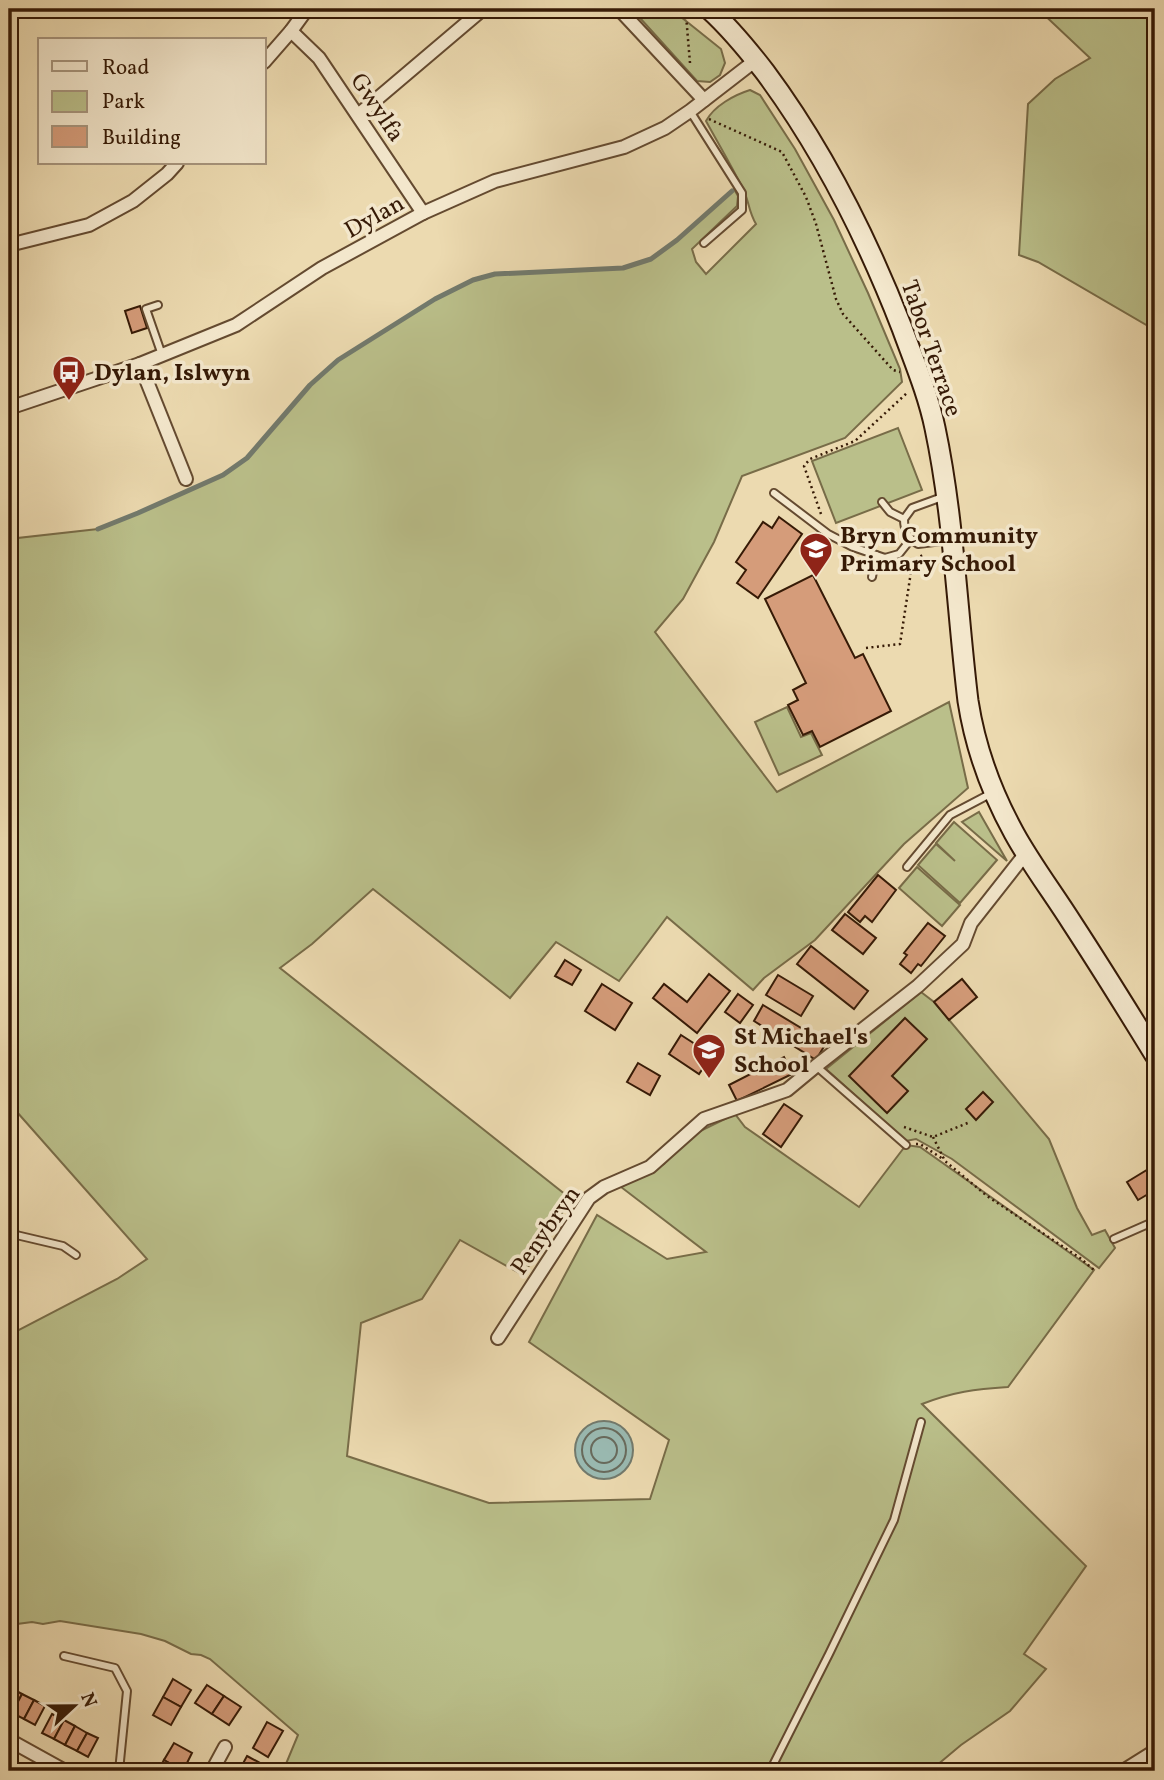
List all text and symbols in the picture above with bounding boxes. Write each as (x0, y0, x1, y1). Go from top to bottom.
legend (38, 38, 266, 164)
text: Road (102, 54, 149, 83)
street label: Gwylfa (341, 67, 412, 149)
text: Park (102, 88, 145, 117)
text: Building (102, 124, 181, 153)
street label: Dylan (339, 187, 411, 248)
street label: Tabor Terrace (891, 276, 969, 422)
bus stop icon: Dylan, Islwyn (50, 353, 88, 402)
place label: Dylan, Islwyn (94, 357, 251, 391)
place label: Bryn Community Primary School (840, 520, 1039, 582)
school or university icon: Bryn Community Primary School (797, 530, 835, 579)
place label: St Michael's School (734, 1021, 868, 1083)
school or university icon: St Michael's School (690, 1031, 728, 1080)
street label: Penybryn (504, 1180, 590, 1283)
north arrow (38, 1672, 108, 1742)
text: N (73, 1689, 103, 1712)

